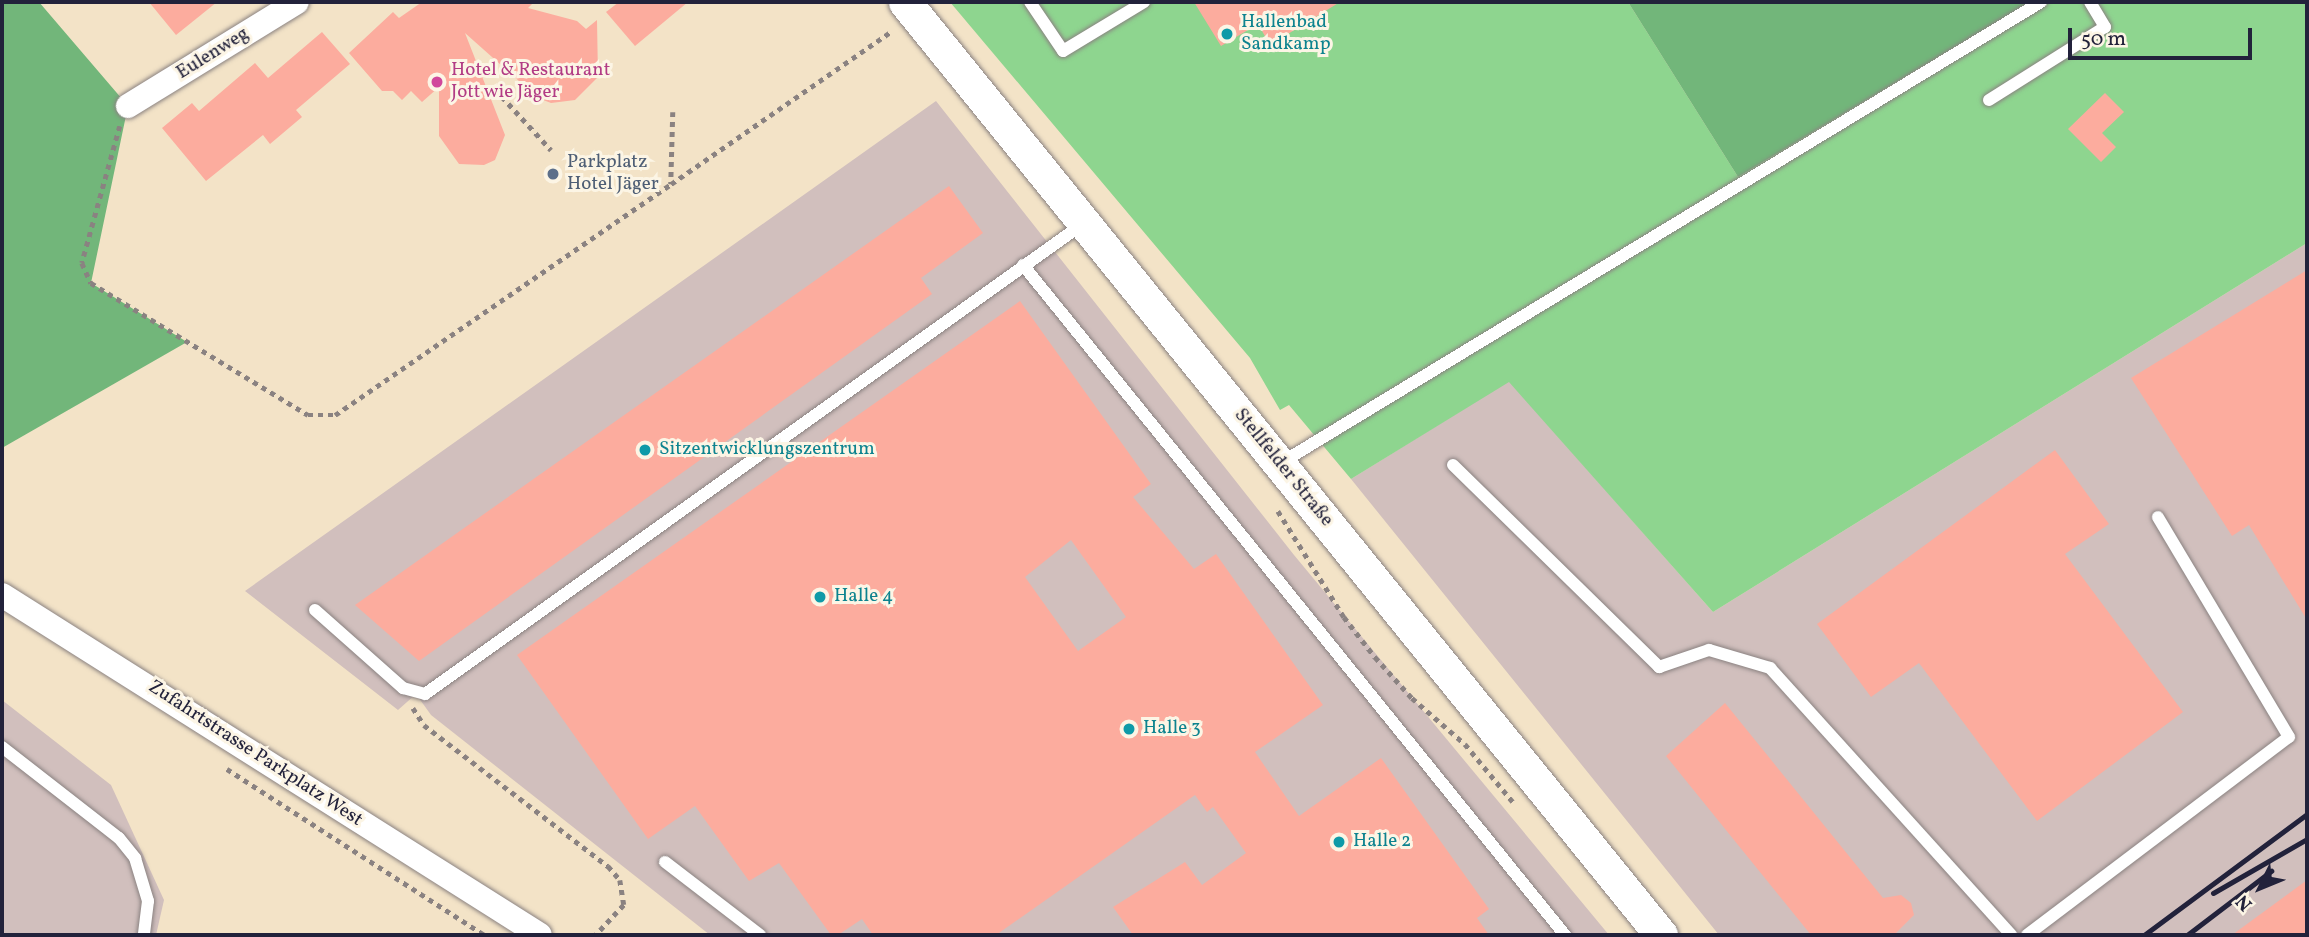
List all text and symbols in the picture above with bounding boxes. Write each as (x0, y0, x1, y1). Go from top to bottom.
place label: Hallenbad Sandkamp (1241, 12, 1331, 56)
scale bar (2071, 14, 2255, 58)
street label: Eulenweg (173, 23, 253, 85)
text: 50 m (2081, 25, 2126, 54)
marker: Hallenbad Sandkamp (1219, 26, 1235, 42)
place label: Hotel & Restaurant Jott wie Jäger (451, 60, 610, 104)
marker: Hotel & Restaurant Jott wie Jäger (429, 74, 445, 90)
place label: Parkplatz Hotel Jäger (567, 152, 659, 196)
marker: Parkplatz Hotel Jäger (545, 166, 561, 182)
street label: Stellfelder Straße (1229, 405, 1337, 531)
place label: Sitzentwicklungszentrum (659, 439, 875, 461)
marker: Sitzentwicklungszentrum (637, 442, 653, 458)
place label: Halle 4 (834, 586, 893, 608)
marker: Halle 4 (812, 589, 828, 605)
street label: Zufahrtstrasse Parkplatz West (143, 676, 367, 832)
place label: Halle 3 (1143, 718, 1201, 740)
marker: Halle 3 (1121, 721, 1137, 737)
place label: Halle 2 (1353, 831, 1411, 853)
marker: Halle 2 (1331, 834, 1347, 850)
north arrow (2225, 853, 2295, 923)
text: N (2230, 888, 2259, 916)

